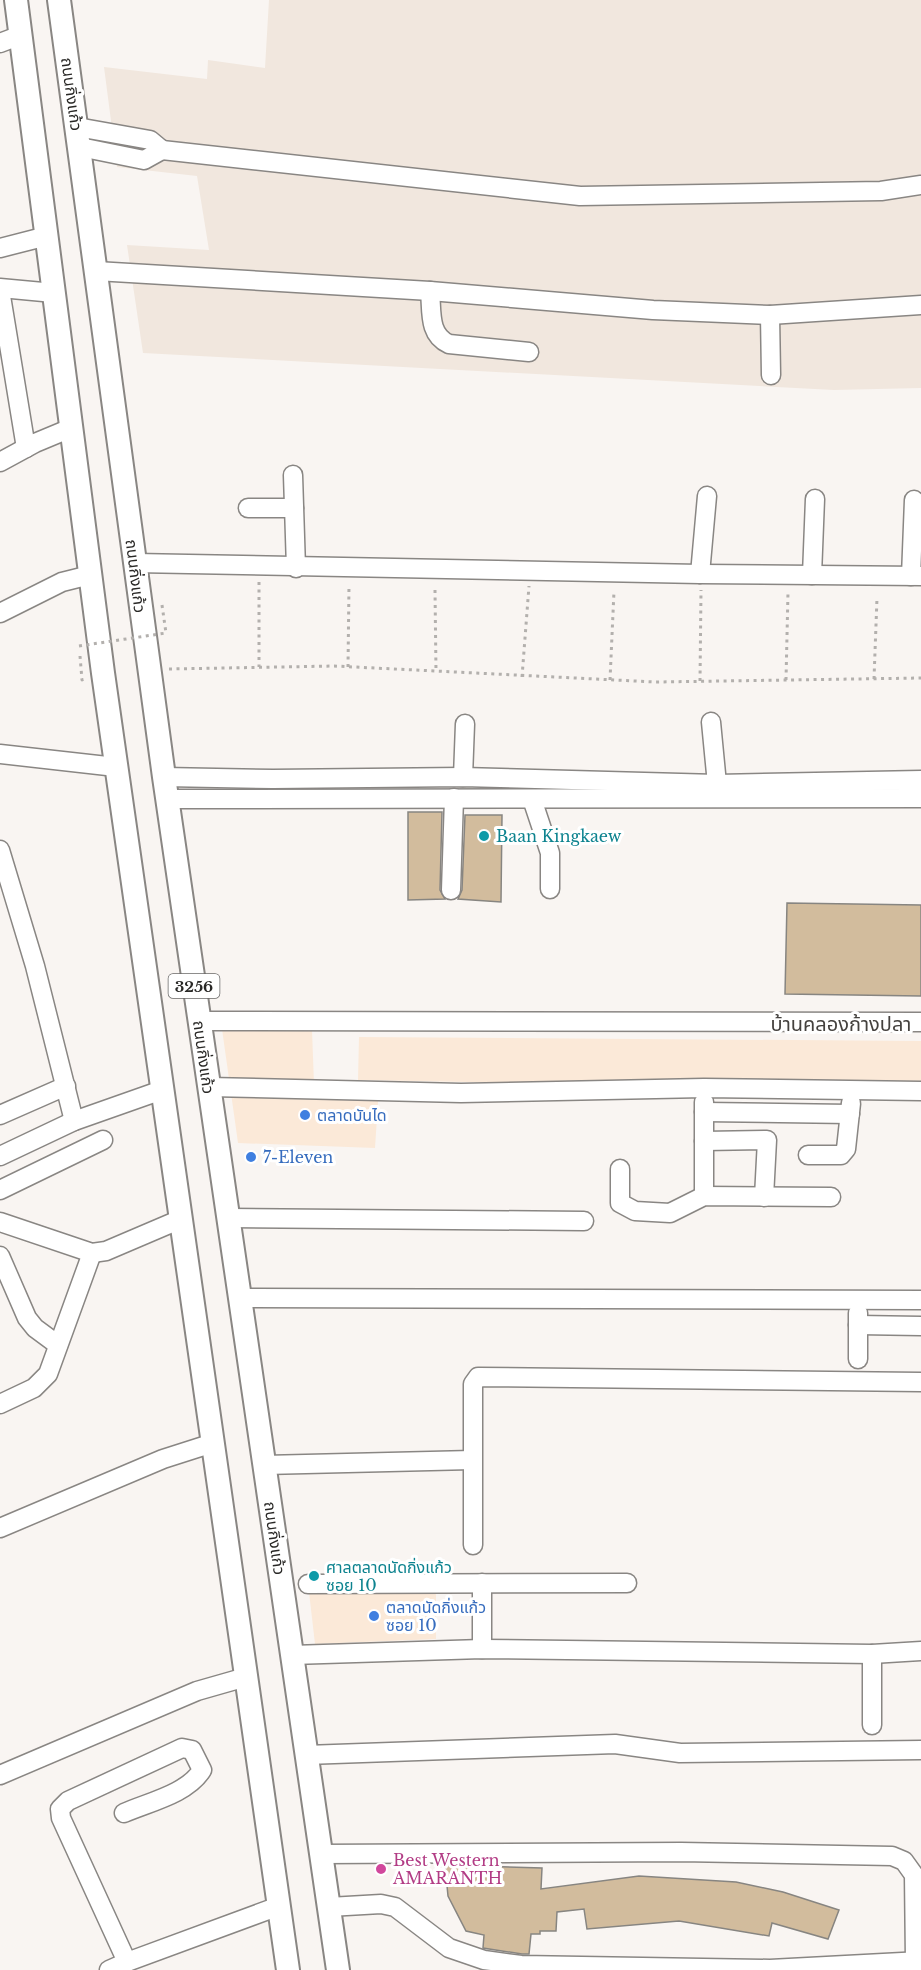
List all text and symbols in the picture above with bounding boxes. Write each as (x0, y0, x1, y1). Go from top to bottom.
street label: ถนนกิ่งแก้ว (57, 56, 87, 132)
street label: ถนนกิ่งแก้ว (122, 538, 150, 614)
place label: Baan Kingkaew (496, 826, 622, 846)
marker: Baan Kingkaew (477, 829, 491, 843)
road number: 3256 (168, 974, 220, 998)
district label: บ้านคลองก้างปลา (771, 1012, 911, 1036)
street label: ถนนกิ่งแก้ว (189, 1019, 219, 1095)
place label: ตลาดบันได (317, 1105, 387, 1125)
marker: ตลาดบันได (298, 1108, 312, 1122)
place label: 7-Eleven (263, 1147, 333, 1167)
marker: 7-Eleven (244, 1150, 258, 1164)
street label: ถนนกิ่งแก้ว (260, 1500, 290, 1576)
place label: ศาลตลาดนัดกิ่งแก้ว ซอย 10 (326, 1557, 452, 1595)
marker: ศาลตลาดนัดกิ่งแก้ว ซอย 10 (307, 1569, 321, 1583)
place label: ตลาดนัดกิ่งแก้ว ซอย 10 (386, 1597, 486, 1635)
marker: ตลาดนัดกิ่งแก้ว ซอย 10 (367, 1609, 381, 1623)
place label: Best Western AMARANTH (392, 1850, 502, 1888)
marker: Best Western AMARANTH (374, 1862, 388, 1876)

